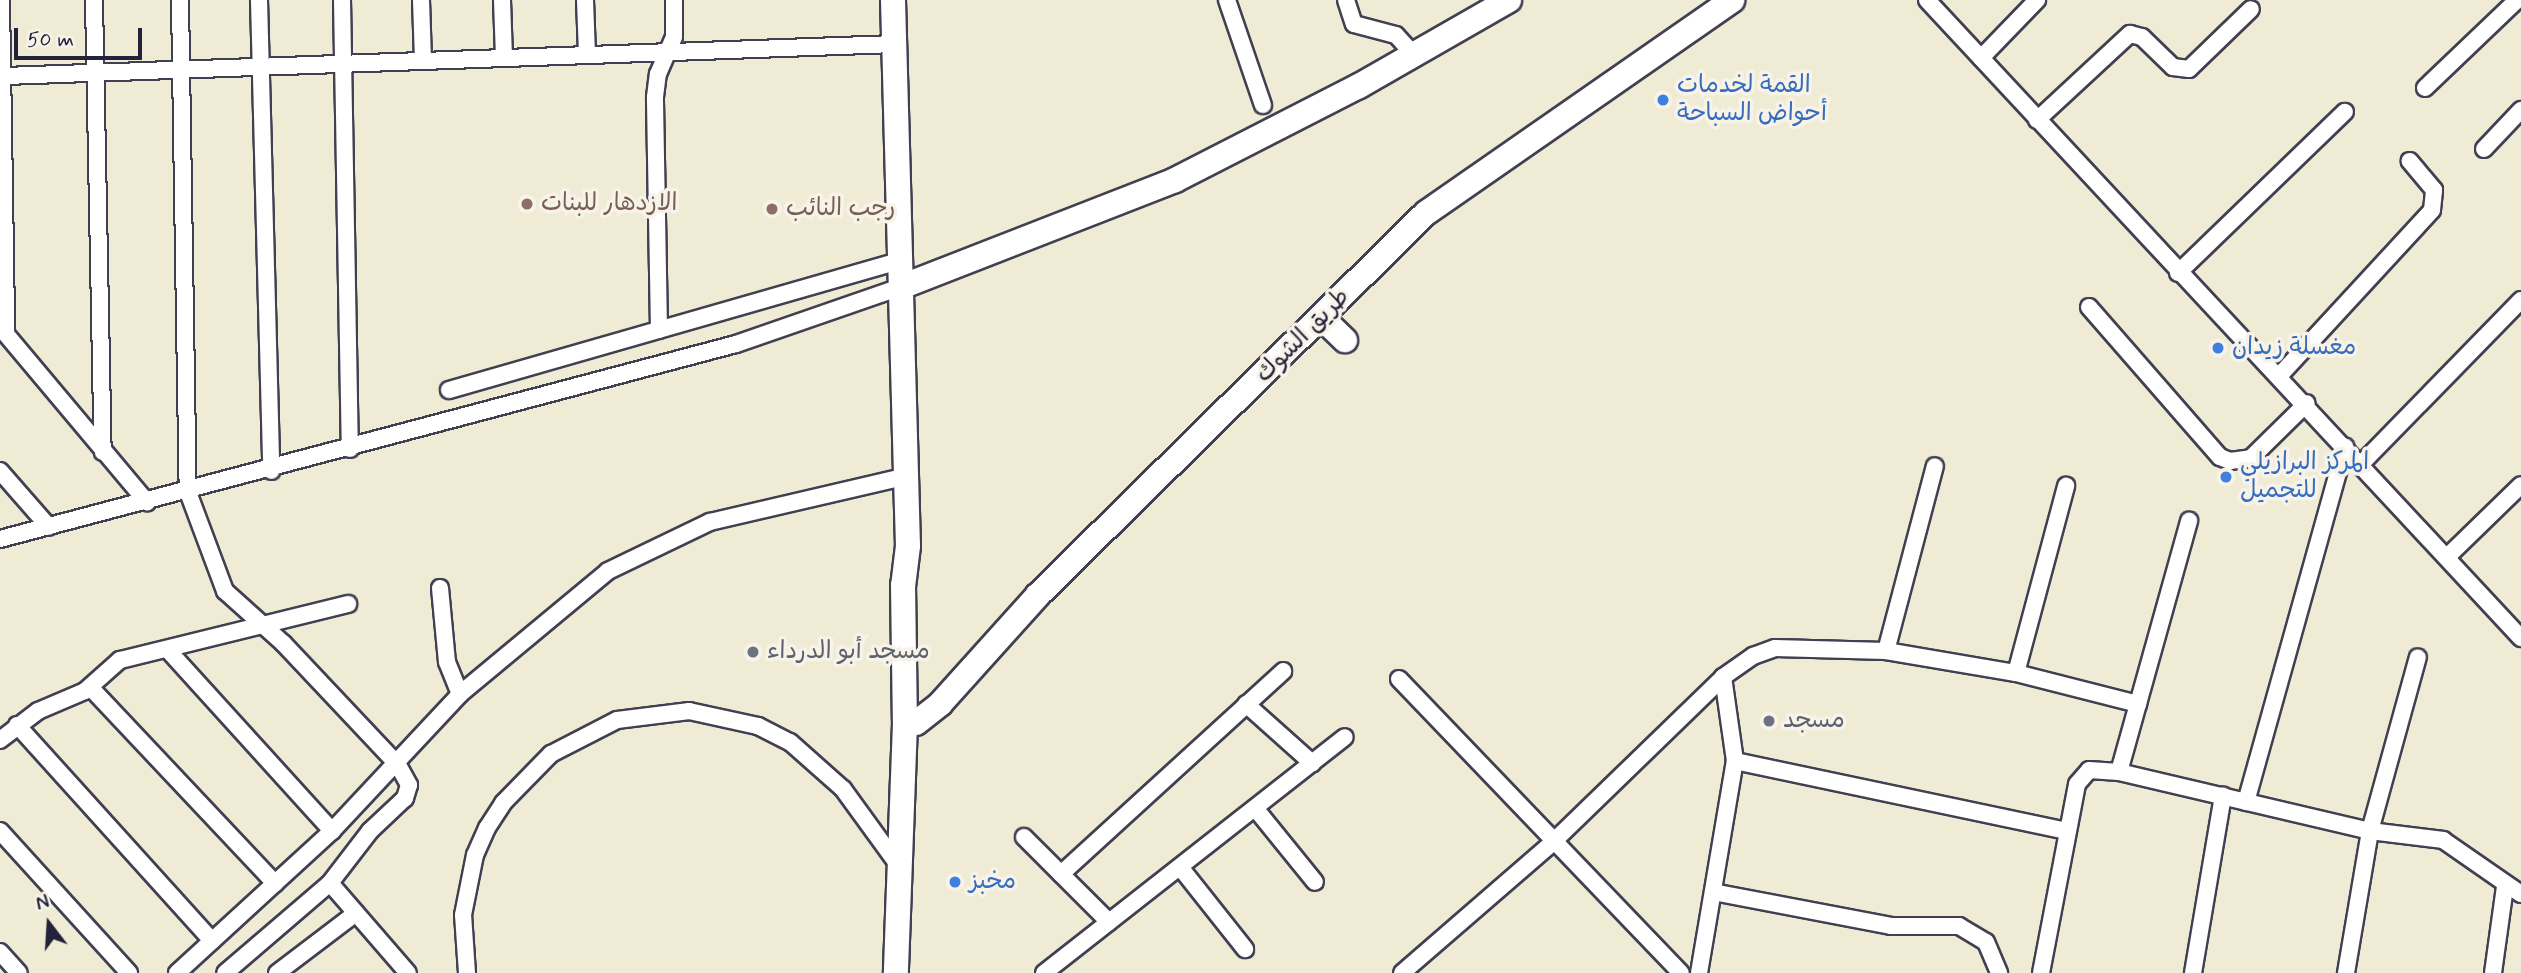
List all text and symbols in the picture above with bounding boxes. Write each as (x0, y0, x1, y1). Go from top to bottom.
scale bar (18, 14, 145, 58)
text: 50 m (27, 26, 74, 54)
place label: القمة لخدمات أحواض السباحة (1677, 72, 1827, 128)
marker: القمة لخدمات أحواض السباحة (1655, 92, 1671, 108)
place label: الازدهار للبنات (541, 190, 677, 218)
place label: رجب النائب (786, 195, 895, 223)
marker: الازدهار للبنات (519, 196, 535, 212)
marker: رجب النائب (764, 201, 780, 217)
street label: طريق الشوك (1250, 283, 1356, 389)
place label: مغسلة زيدان (2232, 334, 2356, 362)
marker: مغسلة زيدان (2210, 340, 2226, 356)
place label: المركز البرازيلي للتجميل (2240, 449, 2369, 505)
marker: المركز البرازيلي للتجميل (2218, 469, 2234, 485)
place label: مسجد أبو الدرداء (767, 638, 930, 666)
marker: مسجد أبو الدرداء (745, 644, 761, 660)
place label: مسجد (1783, 707, 1845, 735)
marker: مسجد (1761, 713, 1777, 729)
place label: مخبز (969, 868, 1016, 896)
marker: مخبز (947, 874, 963, 890)
north arrow (14, 889, 84, 959)
text: N (33, 890, 52, 917)

